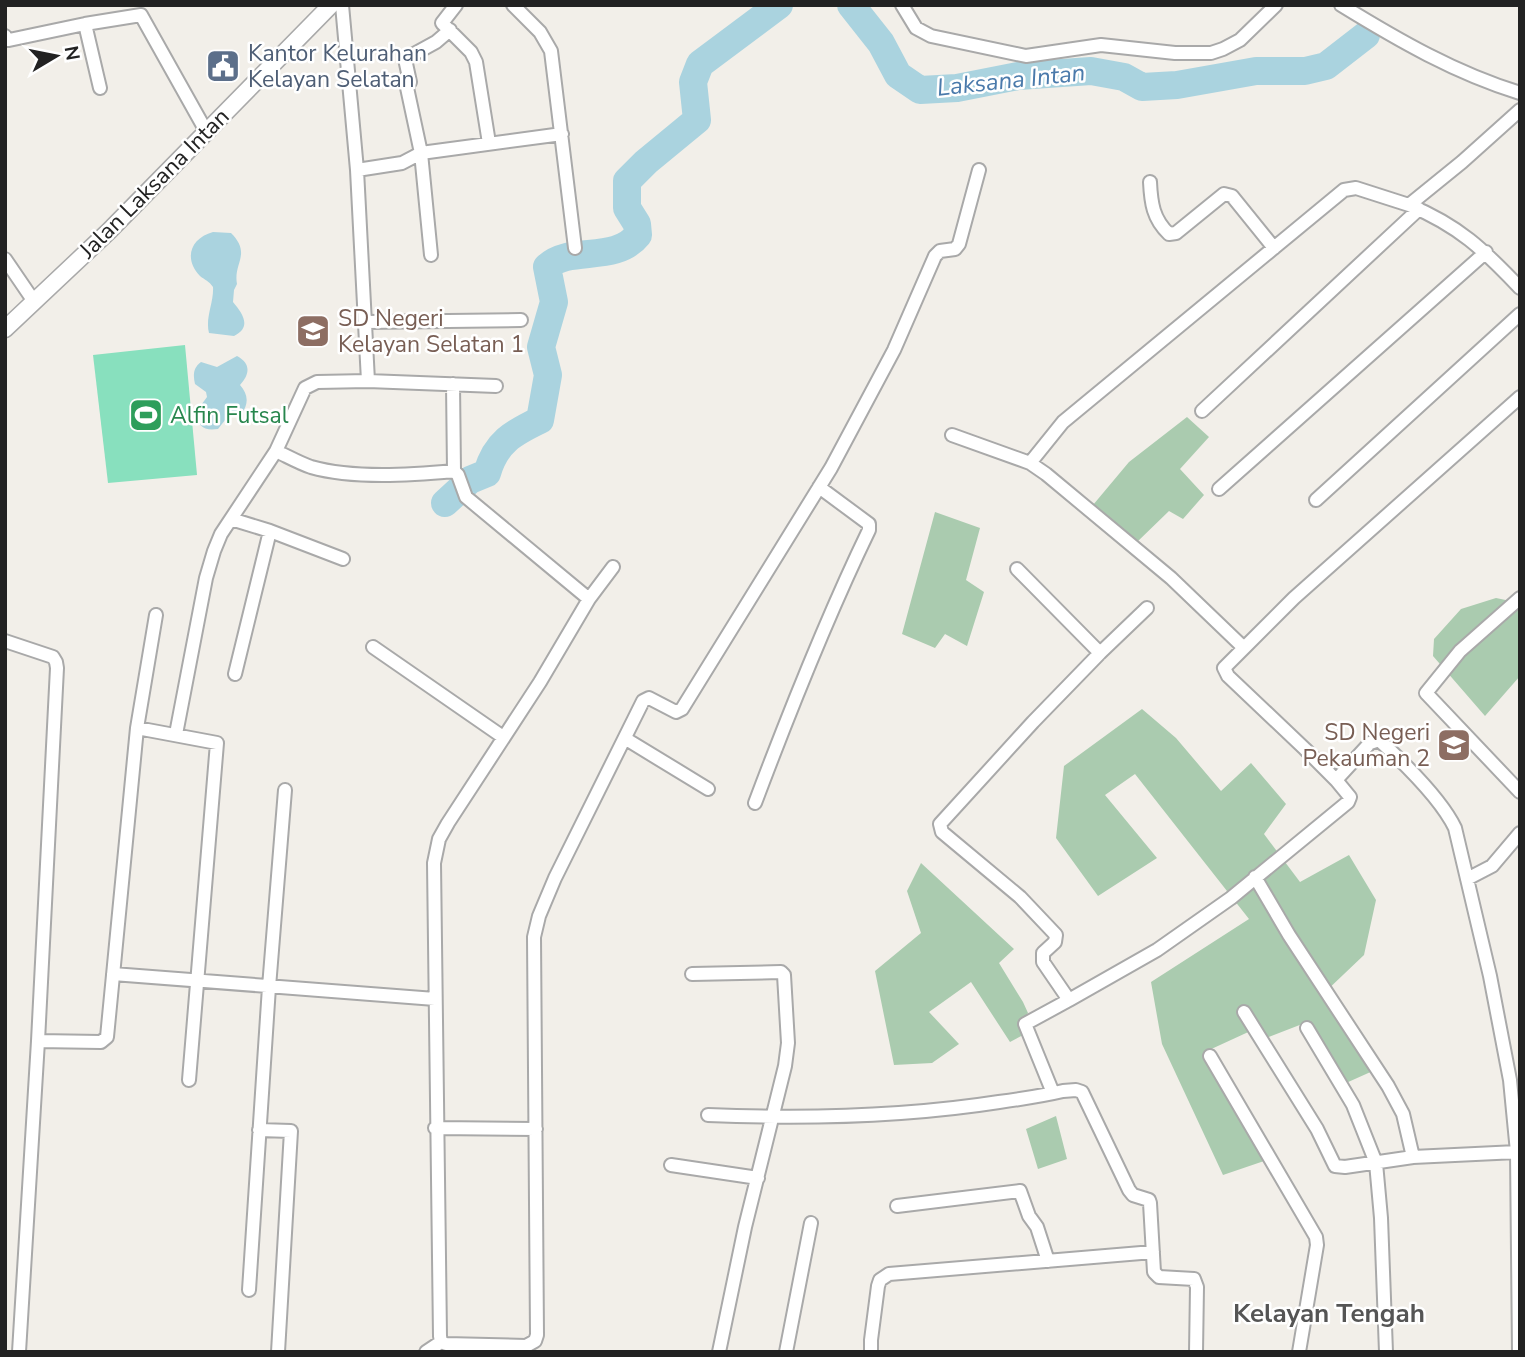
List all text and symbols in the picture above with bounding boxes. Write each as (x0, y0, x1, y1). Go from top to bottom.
north arrow (21, 21, 91, 91)
place label: Kantor Kelurahan Kelayan Selatan (248, 38, 427, 95)
text: N (58, 44, 86, 62)
public building icon: Kantor Kelurahan Kelayan Selatan (204, 47, 242, 85)
water label: Laksana Intan (935, 56, 1087, 104)
street label: Jalan Laksana Intan (72, 102, 236, 266)
place label: SD Negeri Kelayan Selatan 1 (338, 303, 524, 360)
school or university icon: SD Negeri Kelayan Selatan 1 (294, 312, 332, 350)
sports icon: Alfin Futsal (127, 396, 165, 434)
place label: Alfin Futsal (170, 400, 289, 431)
place label: SD Negeri Pekauman 2 (1303, 717, 1430, 774)
school or university icon: SD Negeri Pekauman 2 (1435, 726, 1473, 764)
district label: Kelayan Tengah (1233, 1296, 1425, 1331)

